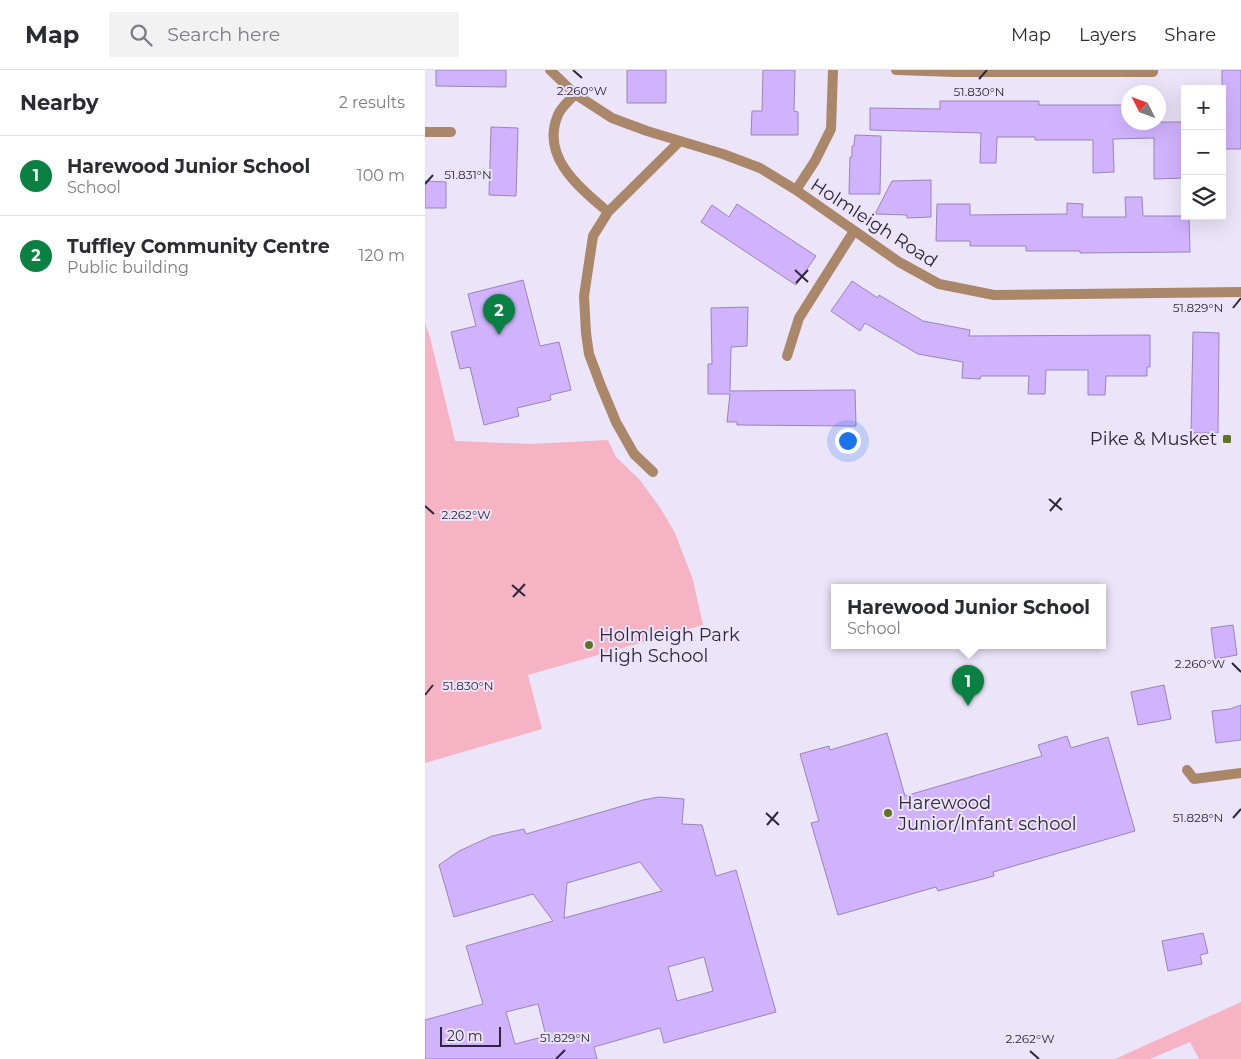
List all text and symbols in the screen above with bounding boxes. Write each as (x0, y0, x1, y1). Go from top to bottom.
search box (109, 12, 459, 57)
text: Map (25, 20, 79, 49)
icon: search (127, 21, 155, 49)
text: Search here (167, 23, 280, 46)
text: Map (1011, 24, 1051, 46)
text: Layers (1079, 24, 1136, 46)
text: Share (1164, 24, 1216, 46)
text: 2.260°W (557, 83, 607, 98)
text: 51.830°N (954, 84, 1004, 99)
north arrow (1121, 85, 1166, 130)
map controls (1181, 85, 1226, 220)
button: + (1181, 85, 1226, 130)
text: Nearby (20, 90, 99, 115)
text: 2 results (339, 93, 405, 112)
button: − (1181, 130, 1226, 175)
text: Harewood Junior School (67, 155, 310, 178)
text: 1 (33, 166, 39, 185)
text: 100 m (357, 166, 405, 185)
text: 51.831°N (444, 167, 492, 182)
street label: Holmleigh Road (806, 174, 942, 272)
button: layers (1181, 175, 1226, 220)
text: School (67, 178, 121, 197)
text: Tuffley Community Centre (67, 235, 330, 258)
text: 2 (31, 246, 41, 265)
text: 120 m (358, 246, 405, 265)
text: Public building (67, 258, 189, 277)
pin: 2 (483, 294, 515, 335)
text: 51.829°N (1173, 300, 1223, 315)
your location (835, 428, 861, 454)
place label: Pike & Musket (1090, 428, 1217, 450)
marker: Pike & Musket (1221, 433, 1233, 445)
text: 2.262°W (441, 507, 491, 522)
popup (831, 584, 1106, 649)
text: Harewood Junior School (847, 596, 1090, 619)
text: School (847, 619, 901, 638)
place label: Holmleigh Park High School (599, 624, 740, 667)
marker: Holmleigh Park High School (583, 639, 595, 651)
text: 2.260°W (1175, 656, 1225, 671)
pin: 1 (952, 665, 984, 706)
text: 51.830°N (443, 678, 493, 693)
place label: Harewood Junior/Infant school (897, 792, 1077, 835)
marker: Harewood Junior/Infant school (882, 807, 894, 819)
text: 51.828°N (1173, 810, 1223, 825)
scale bar (440, 1024, 501, 1047)
text: 20 m (447, 1027, 483, 1045)
text: 51.829°N (540, 1030, 590, 1045)
text: 2.262°W (1005, 1031, 1055, 1046)

